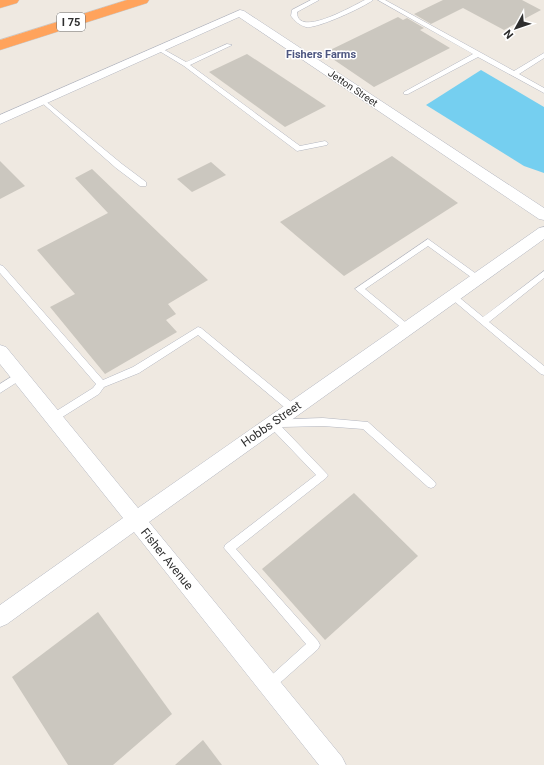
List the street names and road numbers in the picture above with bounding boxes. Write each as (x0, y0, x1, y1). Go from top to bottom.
road number: I 75 (57, 13, 85, 31)
street label: Jetton Street (326, 67, 380, 109)
street label: Hobbs Street (238, 398, 304, 450)
street label: Fisher Avenue (138, 525, 196, 593)

